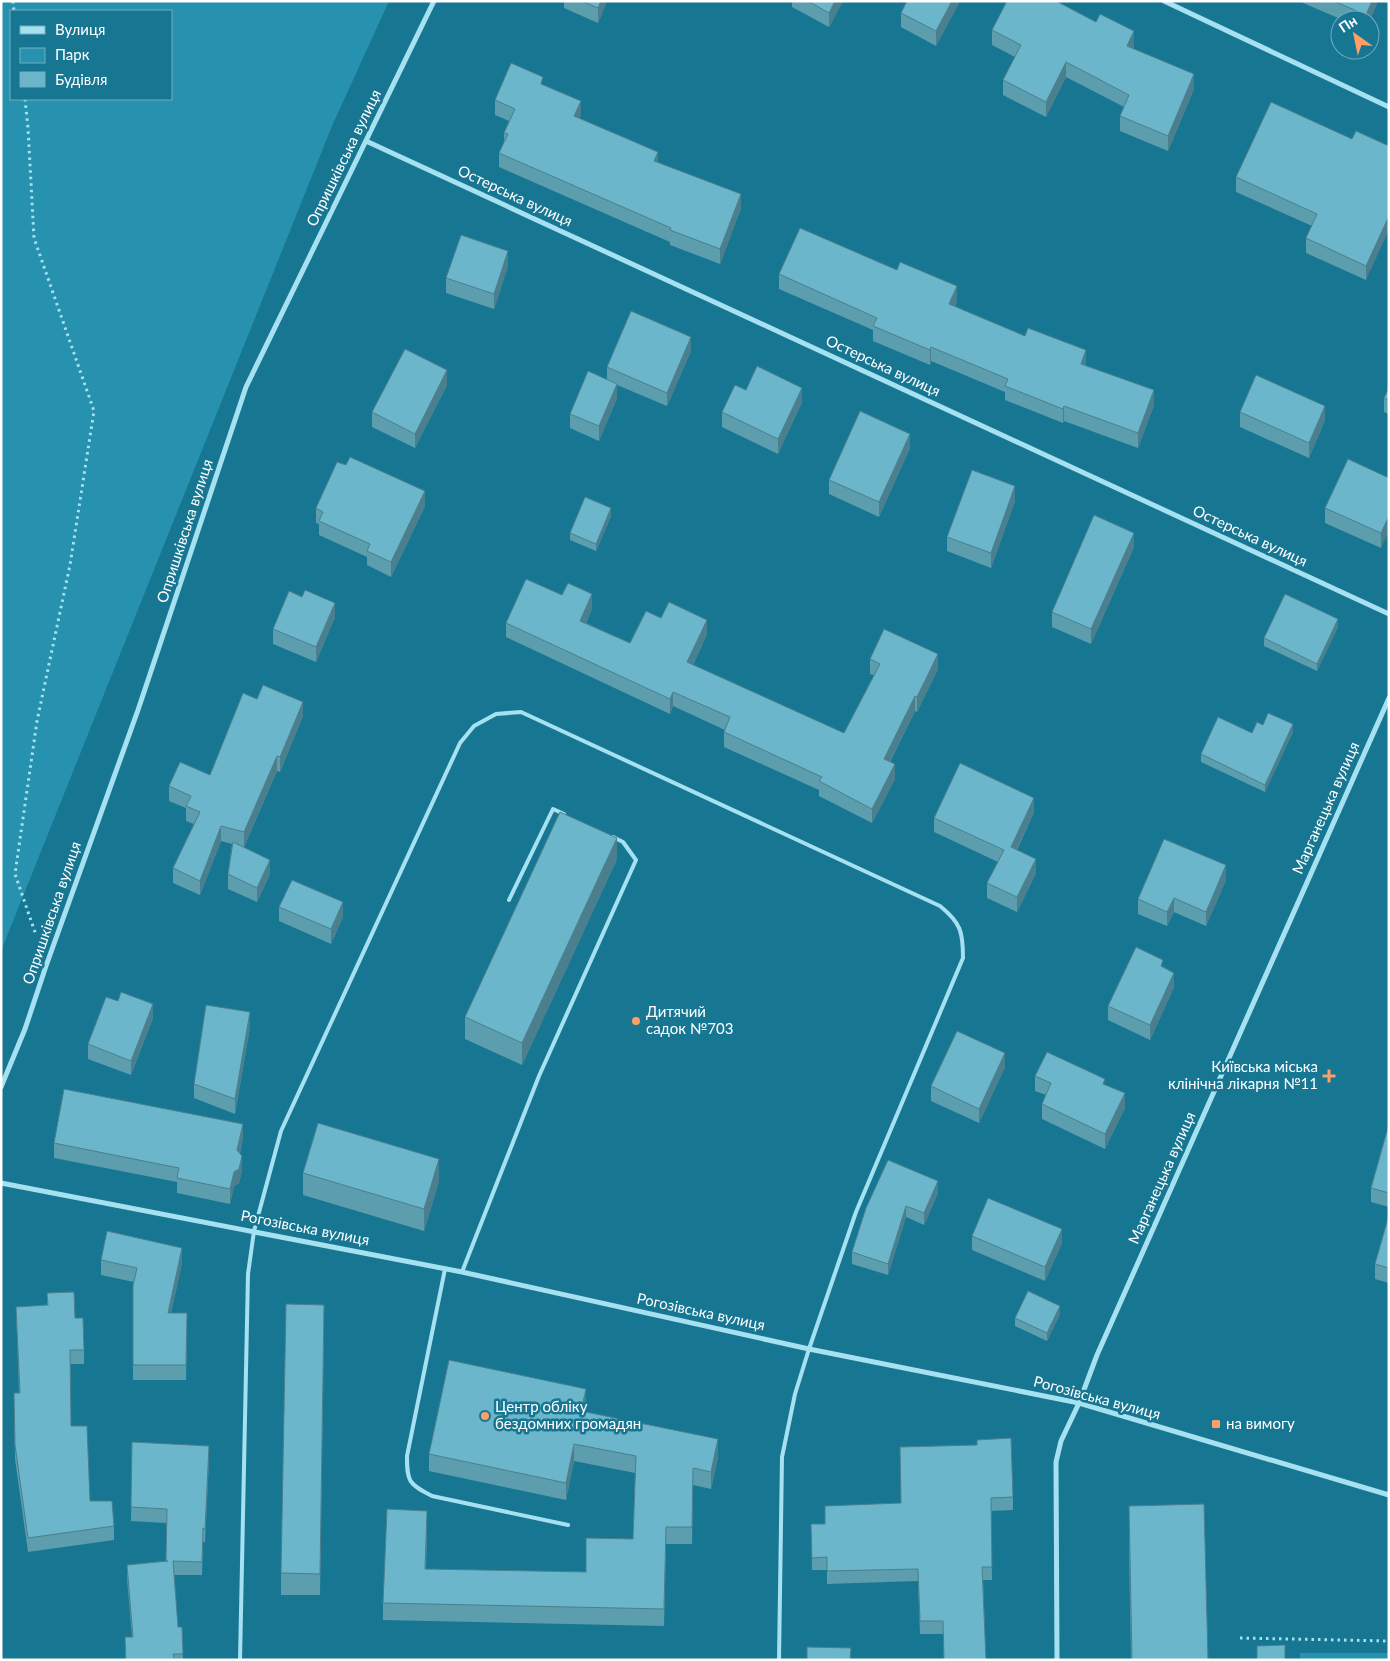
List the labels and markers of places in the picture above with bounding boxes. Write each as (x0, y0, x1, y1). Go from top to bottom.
place label: Дитячий садок №703 (646, 1002, 733, 1037)
marker: Дитячий садок №703 (630, 1015, 642, 1027)
place label: Київська міська клінічна лікарня №11 (1168, 1057, 1318, 1092)
marker: Київська міська клінічна лікарня №11 (1322, 1069, 1336, 1083)
place label: Центр обліку бездомних громадян (495, 1397, 641, 1432)
marker: Центр обліку бездомних громадян (479, 1410, 491, 1422)
place label: на вимогу (1226, 1414, 1295, 1432)
marker: на вимогу (1210, 1418, 1222, 1430)

